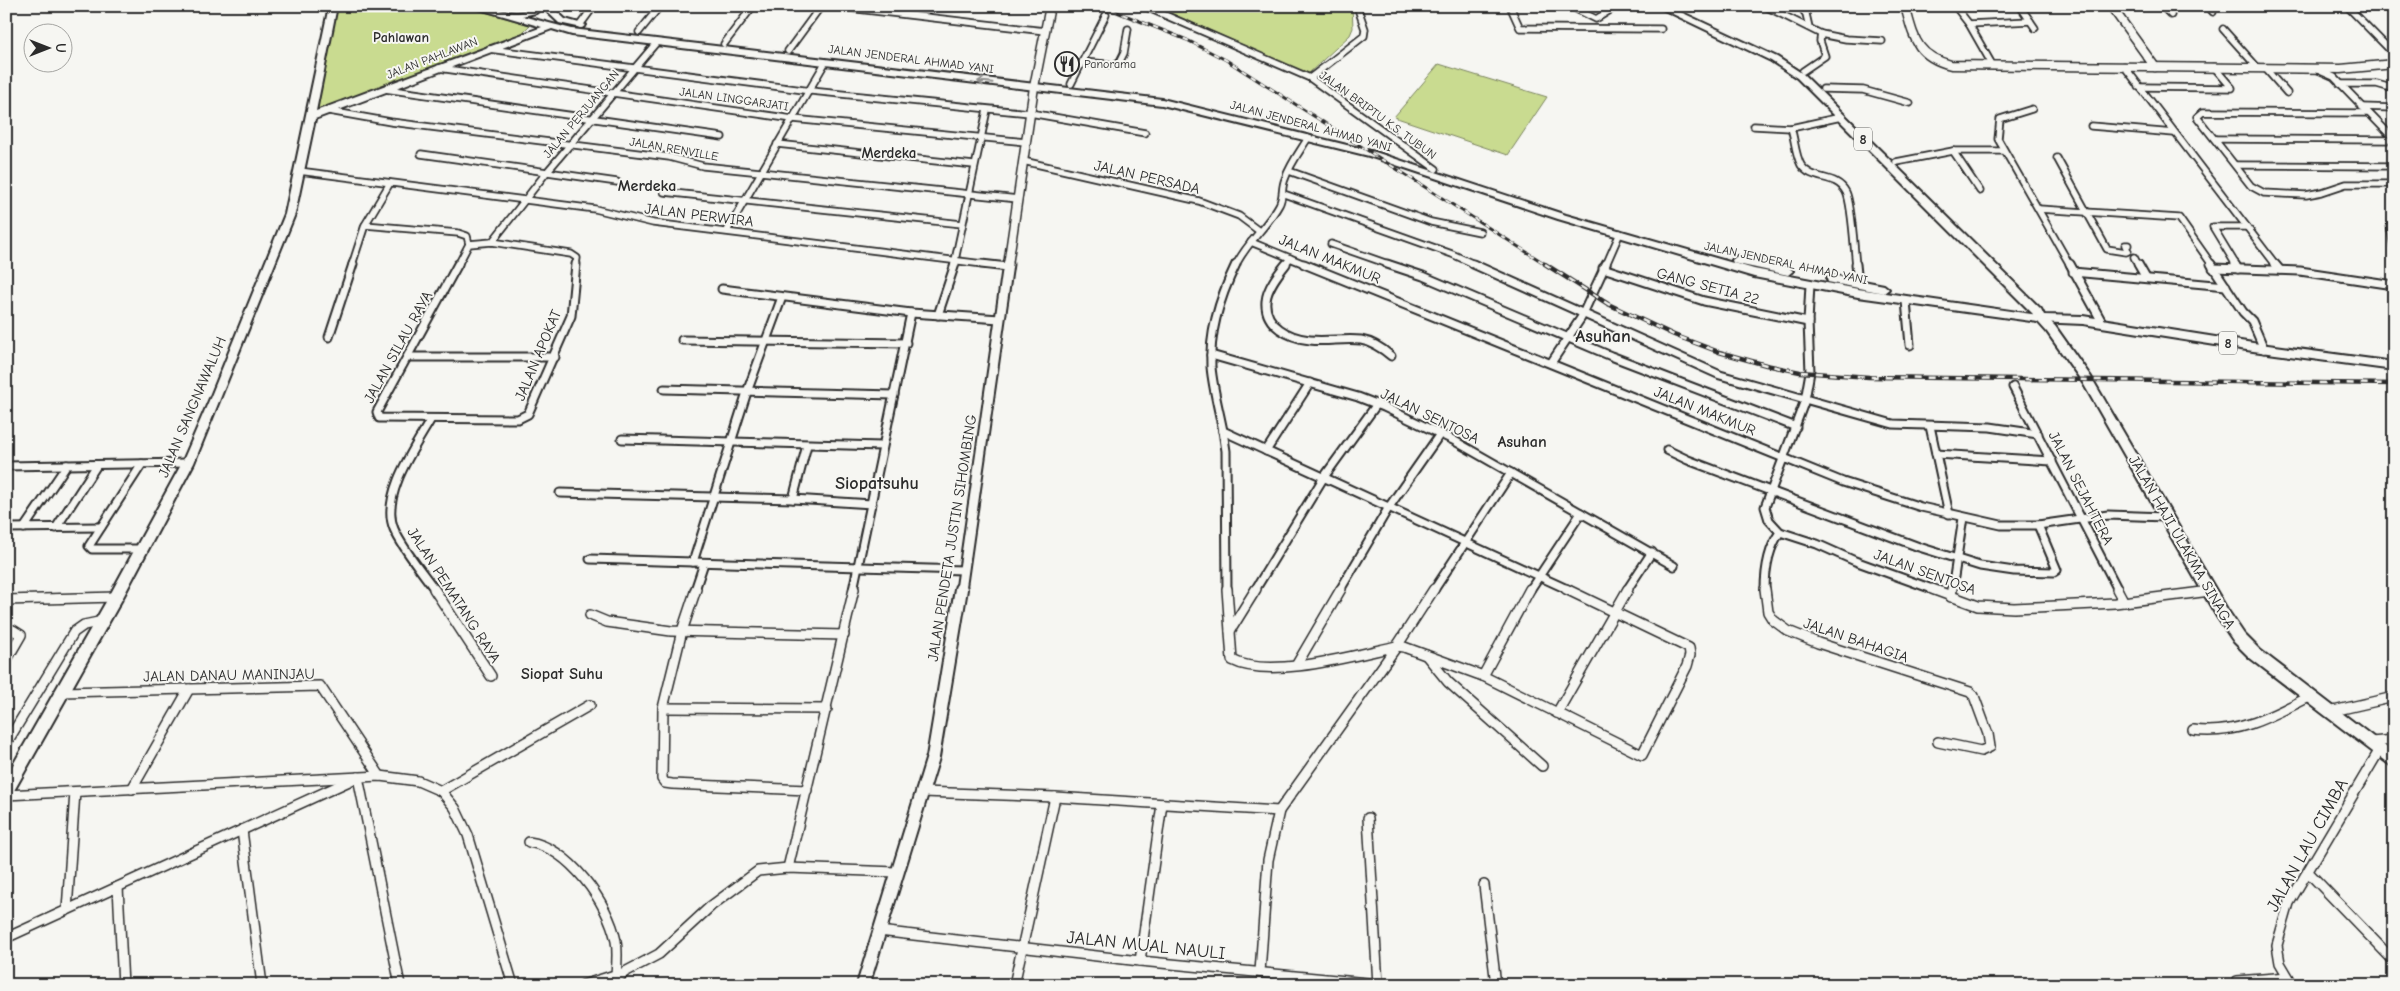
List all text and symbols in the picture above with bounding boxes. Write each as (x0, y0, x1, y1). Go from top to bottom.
north arrow (22, 22, 72, 72)
district label: Pahlawan (373, 29, 429, 46)
street label: JALAN PAHLAWAN (385, 34, 479, 82)
street label: JALAN JENDERAL AHMAD YANI (827, 42, 995, 76)
text: U (52, 43, 69, 53)
restaurant icon: Panorama (1054, 51, 1080, 77)
place label: Panorama (1084, 57, 1136, 71)
street label: JALAN PERJUANGAN (540, 67, 622, 161)
street label: JALAN BRIPTU K.S. TUBUN (1317, 68, 1439, 162)
one-way arrow (978, 77, 994, 87)
street label: JALAN LINGGARJATI (679, 84, 790, 114)
street label: JALAN JENDERAL AHMAD YANI (1229, 98, 1394, 154)
road number: 8 (1854, 128, 1872, 150)
street label: JALAN RENVILLE (628, 134, 720, 164)
district label: Merdeka (862, 144, 916, 162)
street label: JALAN PERSADA (1092, 156, 1202, 198)
district label: Merdeka (618, 177, 676, 195)
street label: JALAN PERWIRA (644, 199, 755, 231)
street label: JALAN MAKMUR (1276, 230, 1384, 288)
street label: JALAN JENDERAL AHMAD YANI (1703, 239, 1869, 287)
street label: GANG SETIA 22 (1655, 264, 1761, 308)
street label: JALAN SILAU RAYA (360, 288, 436, 406)
street label: JALAN APOKAT (511, 307, 565, 403)
district label: Asuhan (1575, 326, 1631, 347)
road number: 8 (2219, 332, 2237, 354)
street label: JALAN SANGNAWALUH (154, 334, 230, 480)
street label: JALAN MAKMUR (1651, 382, 1759, 440)
street label: JALAN SENTOSA (1378, 384, 1483, 448)
street label: JALAN PENDETA JUSTIN SIHOMBING (924, 413, 980, 663)
street label: JALAN SEJAHTERA (2045, 428, 2118, 548)
district label: Asuhan (1497, 433, 1547, 451)
street label: JALAN HAJI ULAKMA SINAGA (2125, 452, 2239, 632)
district label: Siopatsuhu (835, 473, 919, 494)
street label: JALAN PEMATANG RAYA (403, 524, 505, 666)
street label: JALAN SENTOSA (1871, 545, 1979, 599)
street label: JALAN BAHAGIA (1801, 614, 1911, 666)
street label: JALAN DANAU MANINJAU (143, 665, 315, 685)
district label: Siopat Suhu (521, 665, 603, 683)
street label: JALAN LAU CIMBA (2262, 775, 2353, 915)
street label: JALAN MUAL NAULI (1066, 927, 1226, 964)

